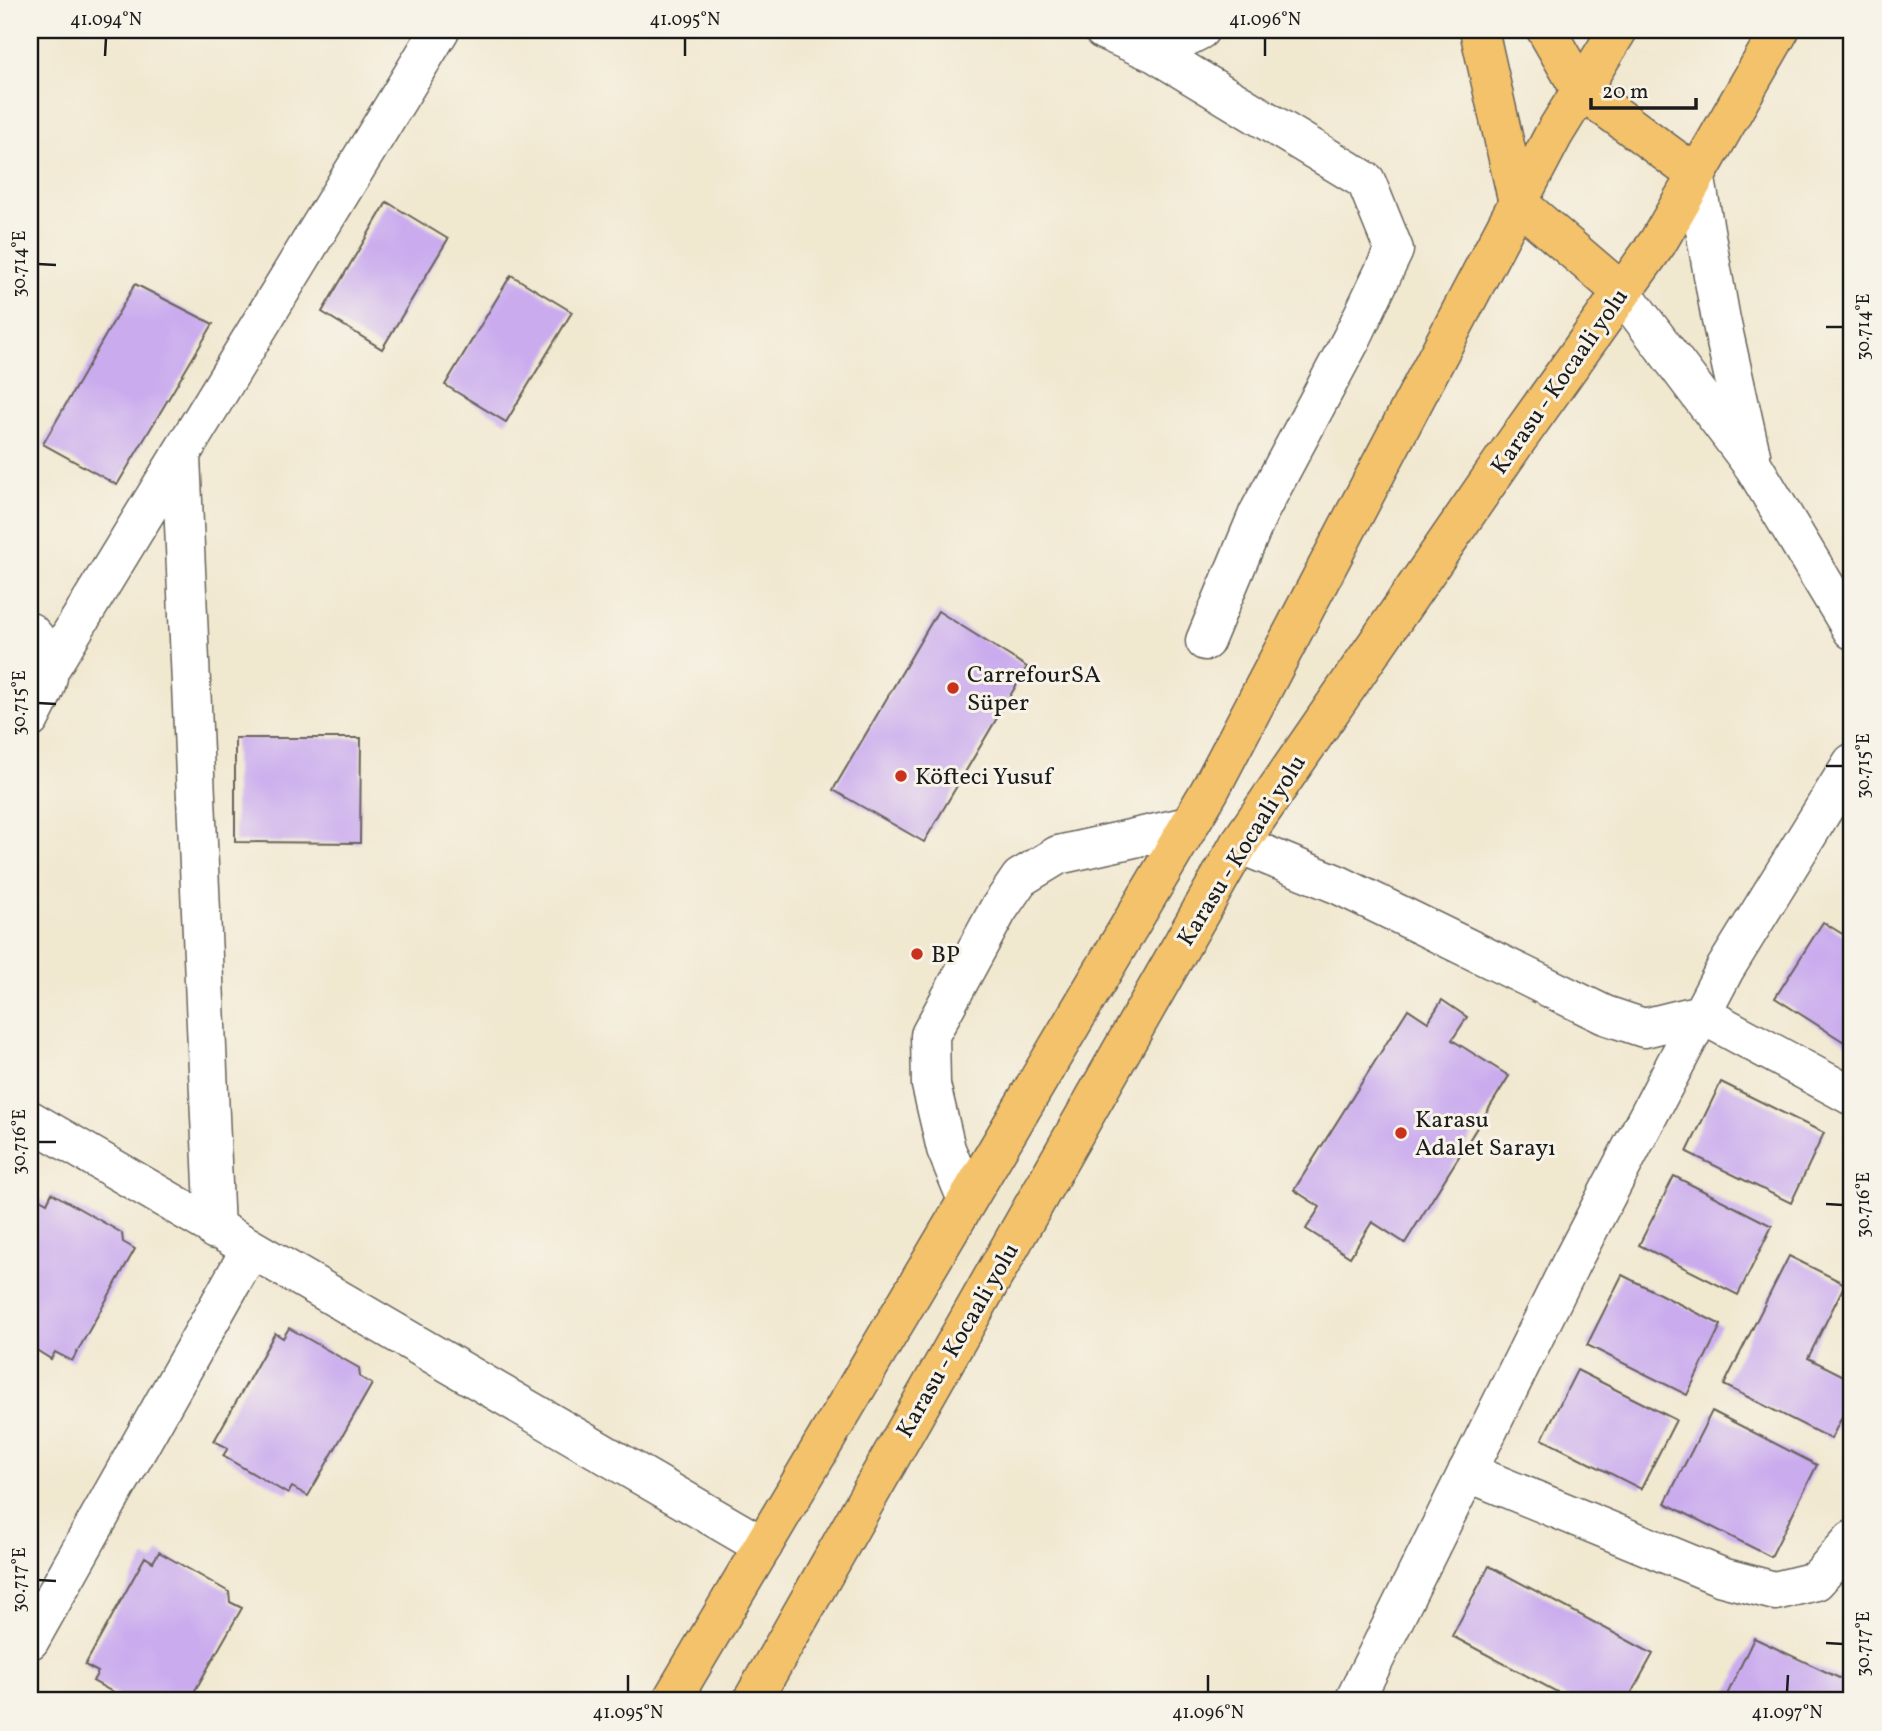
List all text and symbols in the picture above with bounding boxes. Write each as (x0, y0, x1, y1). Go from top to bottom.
text: 41.094°N (70, 8, 142, 33)
text: 41.095°N (650, 8, 720, 33)
text: 41.096°N (1229, 8, 1301, 33)
scale bar (1591, 66, 1696, 110)
text: 20 m (1602, 78, 1648, 107)
text: 30.714°E (8, 230, 33, 298)
street label: Karasu - Kocaali yolu (1484, 282, 1638, 482)
text: 30.714°E (1852, 293, 1877, 361)
place label: CarrefourSA Süper (967, 659, 1101, 721)
text: 30.715°E (8, 670, 33, 736)
marker: CarrefourSA Süper (945, 680, 961, 696)
text: 30.715°E (1852, 733, 1877, 799)
street label: Karasu - Kocaali yolu (1170, 749, 1315, 953)
place label: Köfteci Yusuf (915, 761, 1055, 795)
marker: Köfteci Yusuf (893, 768, 909, 784)
place label: BP (931, 939, 960, 973)
marker: BP (909, 946, 925, 962)
place label: Karasu Adalet Sarayı (1415, 1104, 1555, 1166)
text: 30.716°E (8, 1109, 33, 1175)
marker: Karasu Adalet Sarayı (1393, 1125, 1409, 1141)
text: 30.716°E (1852, 1172, 1877, 1238)
street label: Karasu - Kocaali yolu (889, 1237, 1028, 1445)
text: 30.717°E (8, 1547, 33, 1613)
text: 30.717°E (1852, 1611, 1877, 1677)
text: 41.095°N (593, 1701, 663, 1726)
text: 41.096°N (1172, 1701, 1244, 1726)
text: 41.097°N (1751, 1701, 1823, 1726)

